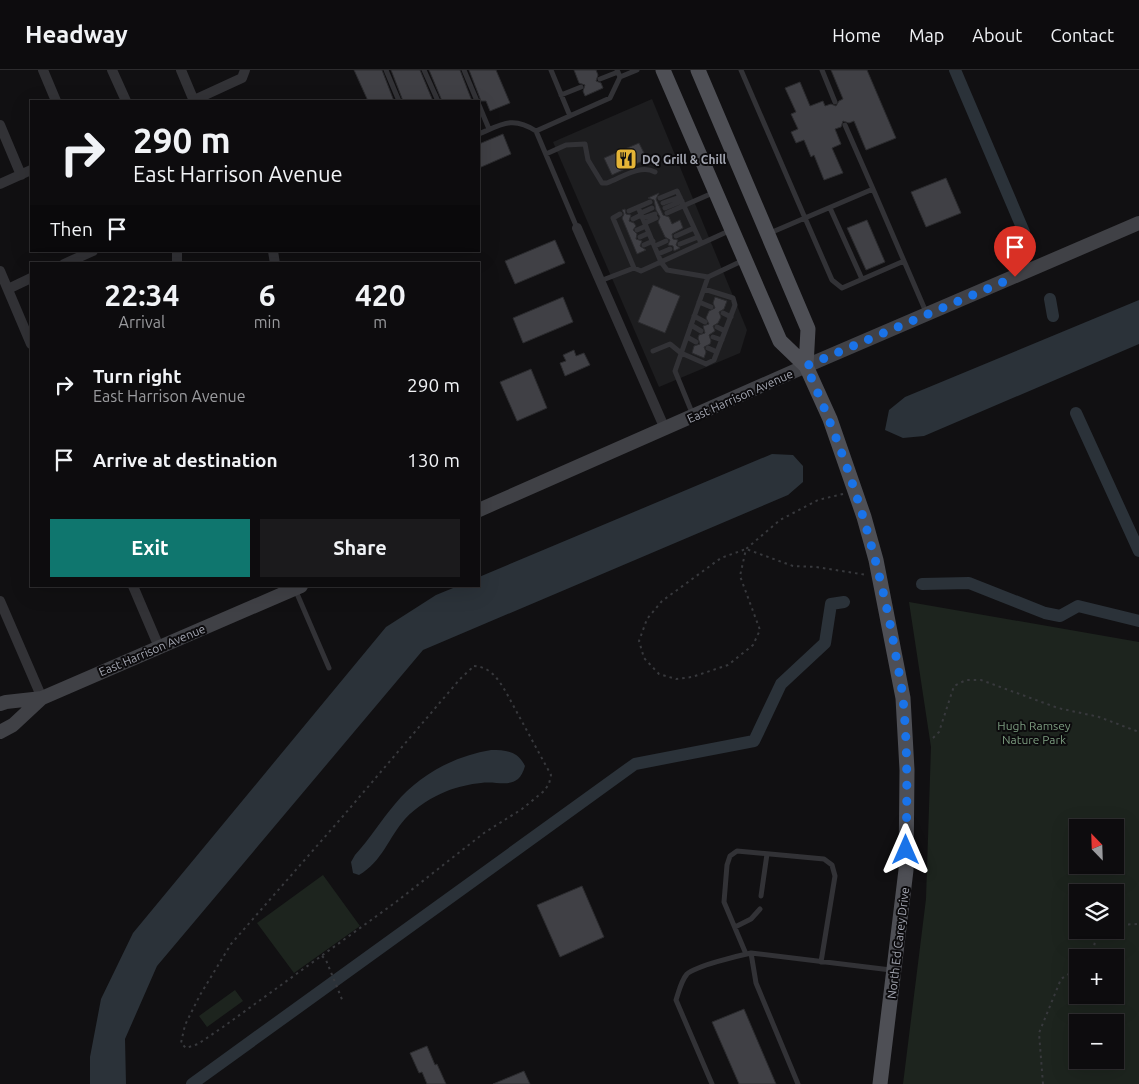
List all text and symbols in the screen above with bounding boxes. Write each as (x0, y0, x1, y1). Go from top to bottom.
text: Headway (25, 21, 128, 48)
text: Home (832, 25, 881, 45)
text: Map (909, 25, 944, 45)
text: About (972, 25, 1022, 45)
text: Contact (1050, 25, 1114, 45)
icon: right (50, 120, 115, 185)
text: 290 m (133, 120, 231, 160)
restaurant icon: DQ Grill & Chill (614, 147, 638, 171)
place label: DQ Grill & Chill (642, 153, 727, 166)
text: East Harrison Avenue (133, 161, 343, 186)
icon: arrive (103, 215, 131, 243)
text: Then (50, 218, 93, 240)
pin (994, 226, 1036, 277)
icon: arrive (1001, 233, 1029, 261)
text: 22:34 (104, 278, 179, 312)
text: 6 (259, 278, 276, 312)
text: 420 (355, 278, 406, 312)
text: Arrival (119, 313, 165, 331)
text: min (254, 313, 281, 331)
text: m (373, 313, 387, 331)
text: Turn right (93, 365, 181, 387)
street label: East Harrison Avenue (685, 367, 795, 425)
icon: right (50, 371, 78, 399)
text: 290 m (407, 374, 460, 396)
text: East Harrison Avenue (93, 387, 245, 405)
icon: arrive (50, 446, 78, 474)
text: Arrive at destination (93, 449, 278, 471)
text: 130 m (407, 449, 460, 471)
button: Exit (50, 519, 250, 577)
button: Share (260, 519, 460, 577)
street label: East Harrison Avenue (97, 622, 207, 678)
park label: Hugh Ramsey Nature Park (997, 719, 1071, 746)
north arrow (1069, 819, 1124, 874)
map controls (1069, 819, 1124, 1069)
position arrow (879, 823, 931, 875)
button: layers (1069, 884, 1124, 939)
street label: North Ed Carey Drive (885, 886, 911, 1000)
button: + (1069, 949, 1124, 1004)
button: − (1069, 1014, 1124, 1069)

